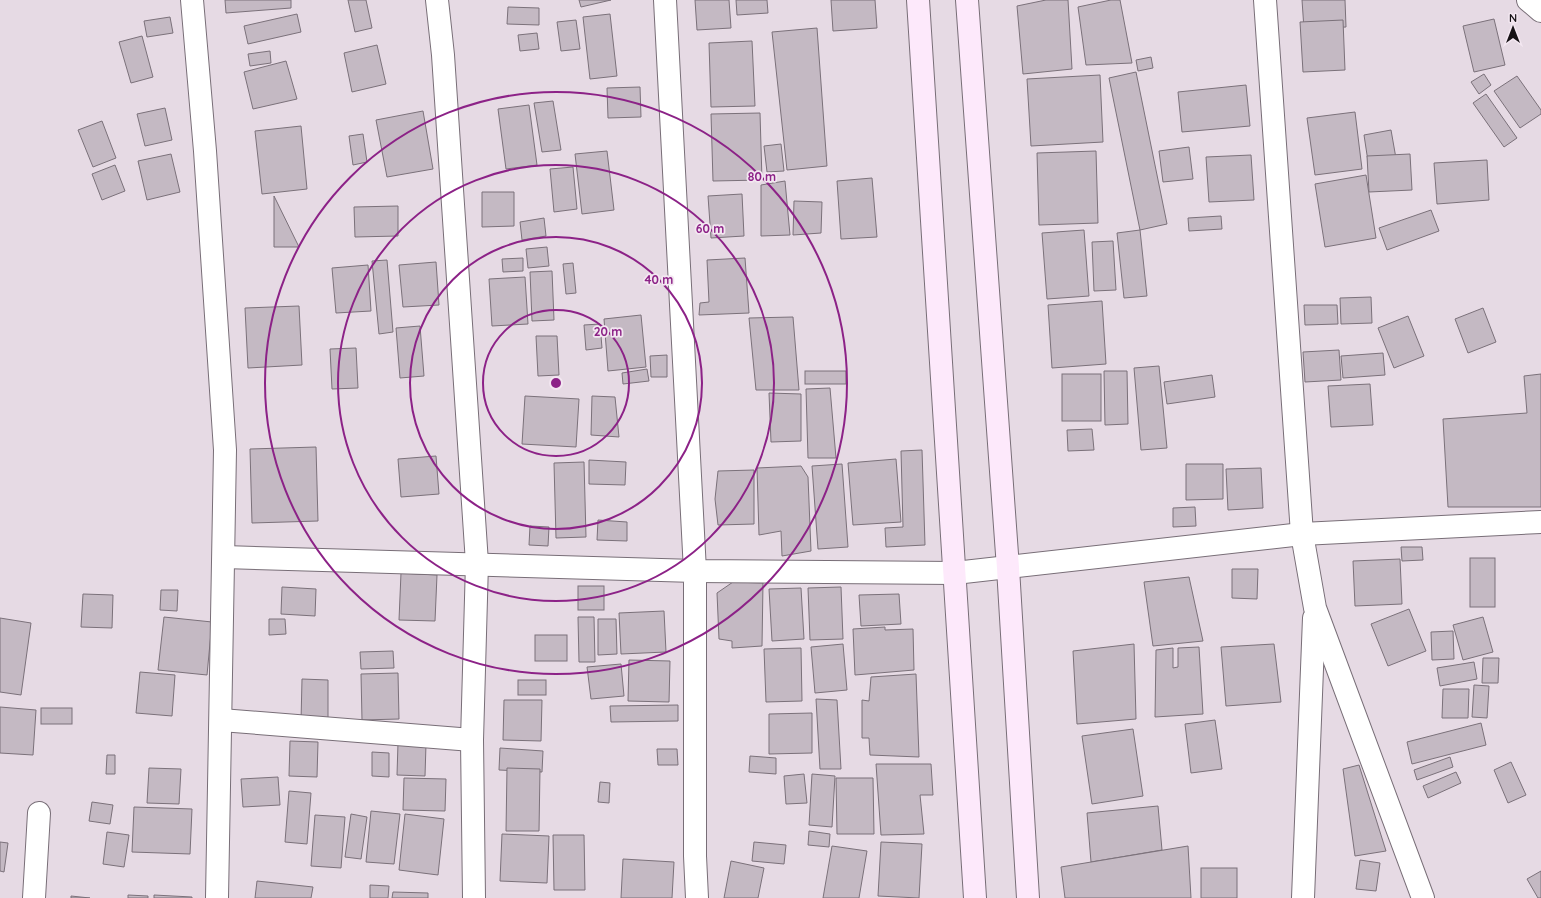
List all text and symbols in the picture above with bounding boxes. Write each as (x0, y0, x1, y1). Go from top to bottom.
north arrow (1493, 8, 1533, 48)
text: N (1509, 11, 1517, 25)
text: 80 m (748, 169, 776, 184)
text: 60 m (696, 221, 724, 236)
text: 40 m (645, 272, 673, 287)
text: 20 m (594, 324, 622, 339)
centre of rings (549, 376, 563, 390)

